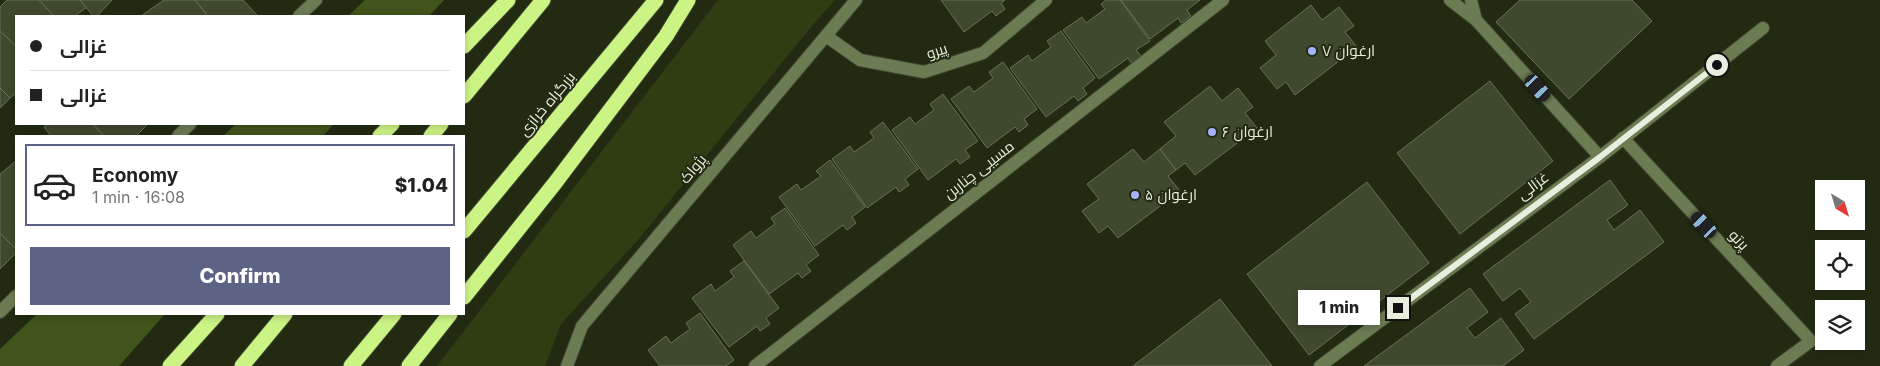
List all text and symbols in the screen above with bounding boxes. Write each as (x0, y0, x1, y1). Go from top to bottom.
text: غزالی (60, 35, 108, 58)
street label: پیرو (924, 38, 950, 64)
place label: ارغوان ۷ (1322, 41, 1375, 61)
marker: ارغوان ۷ (1306, 45, 1318, 57)
route start (1706, 54, 1728, 76)
street label: بزرگراه خرازی (514, 68, 580, 140)
car (1522, 72, 1553, 104)
text: غزالی (60, 84, 108, 107)
place label: ارغوان ۶ (1222, 122, 1273, 142)
marker: ارغوان ۶ (1206, 126, 1218, 138)
street label: مسیبی چناربن (940, 136, 1018, 204)
street label: پژواک (675, 150, 711, 188)
icon: car (32, 163, 77, 208)
text: Economy (92, 164, 178, 187)
street label: غزالی (1513, 168, 1553, 204)
text: $1.04 (395, 174, 448, 197)
north arrow (1815, 180, 1865, 230)
map controls (1815, 180, 1865, 350)
place label: ارغوان ۵ (1145, 185, 1197, 205)
text: 1 min · 16:08 (92, 187, 185, 207)
marker: ارغوان ۵ (1129, 189, 1141, 201)
car (1688, 209, 1719, 241)
street label: پرتو (1724, 225, 1754, 255)
button: locate (1815, 240, 1865, 290)
button: Confirm (30, 247, 450, 305)
callout: 1 min (1298, 290, 1380, 326)
text: 1 min (1319, 297, 1359, 317)
route end (1387, 297, 1409, 319)
button: layers (1815, 300, 1865, 350)

